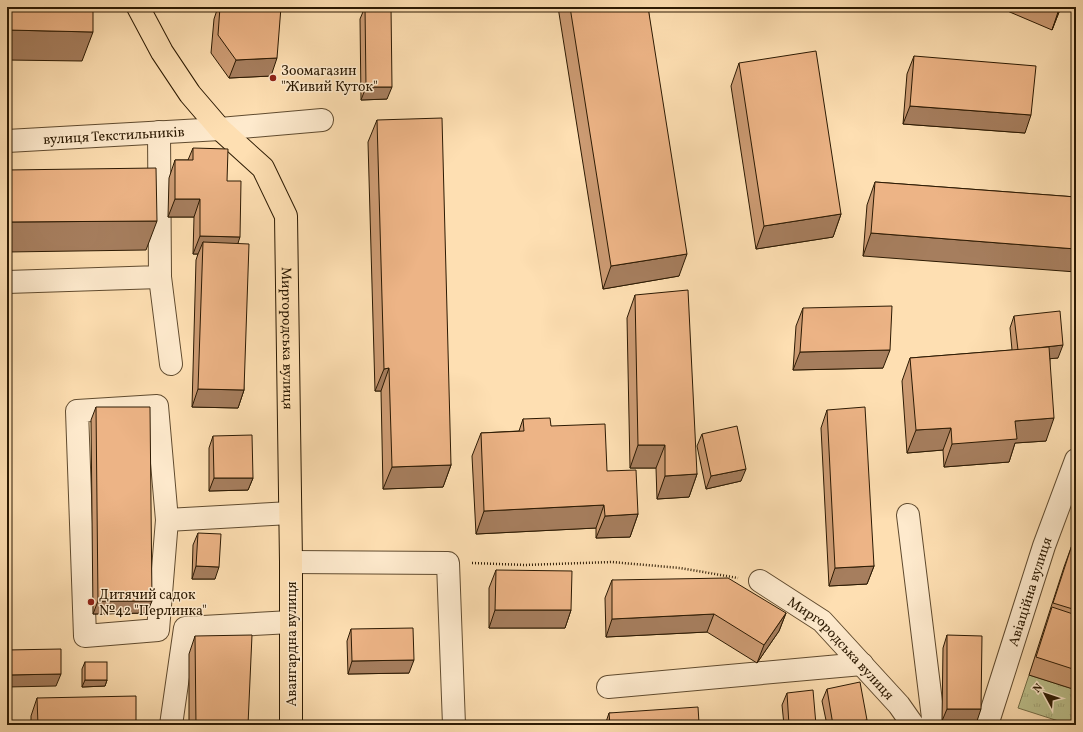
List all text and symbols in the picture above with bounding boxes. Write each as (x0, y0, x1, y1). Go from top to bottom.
place label: Зоомагазин "Живий Куток" (281, 62, 378, 97)
marker: Зоомагазин "Живий Куток" (268, 73, 278, 83)
street label: вулиця Текстильників (43, 123, 185, 150)
street label: Миргородська вулиця (276, 267, 297, 410)
street label: Авіаційна вулиця (1005, 535, 1057, 649)
street label: Авангардна вулиця (283, 581, 302, 707)
place label: Дитячий садок №42 "Перлинка" (99, 586, 207, 621)
street label: Миргородська вулиця (783, 593, 898, 705)
marker: Дитячий садок №42 "Перлинка" (86, 597, 96, 607)
north arrow (1025, 674, 1065, 714)
text: N (1030, 681, 1047, 696)

